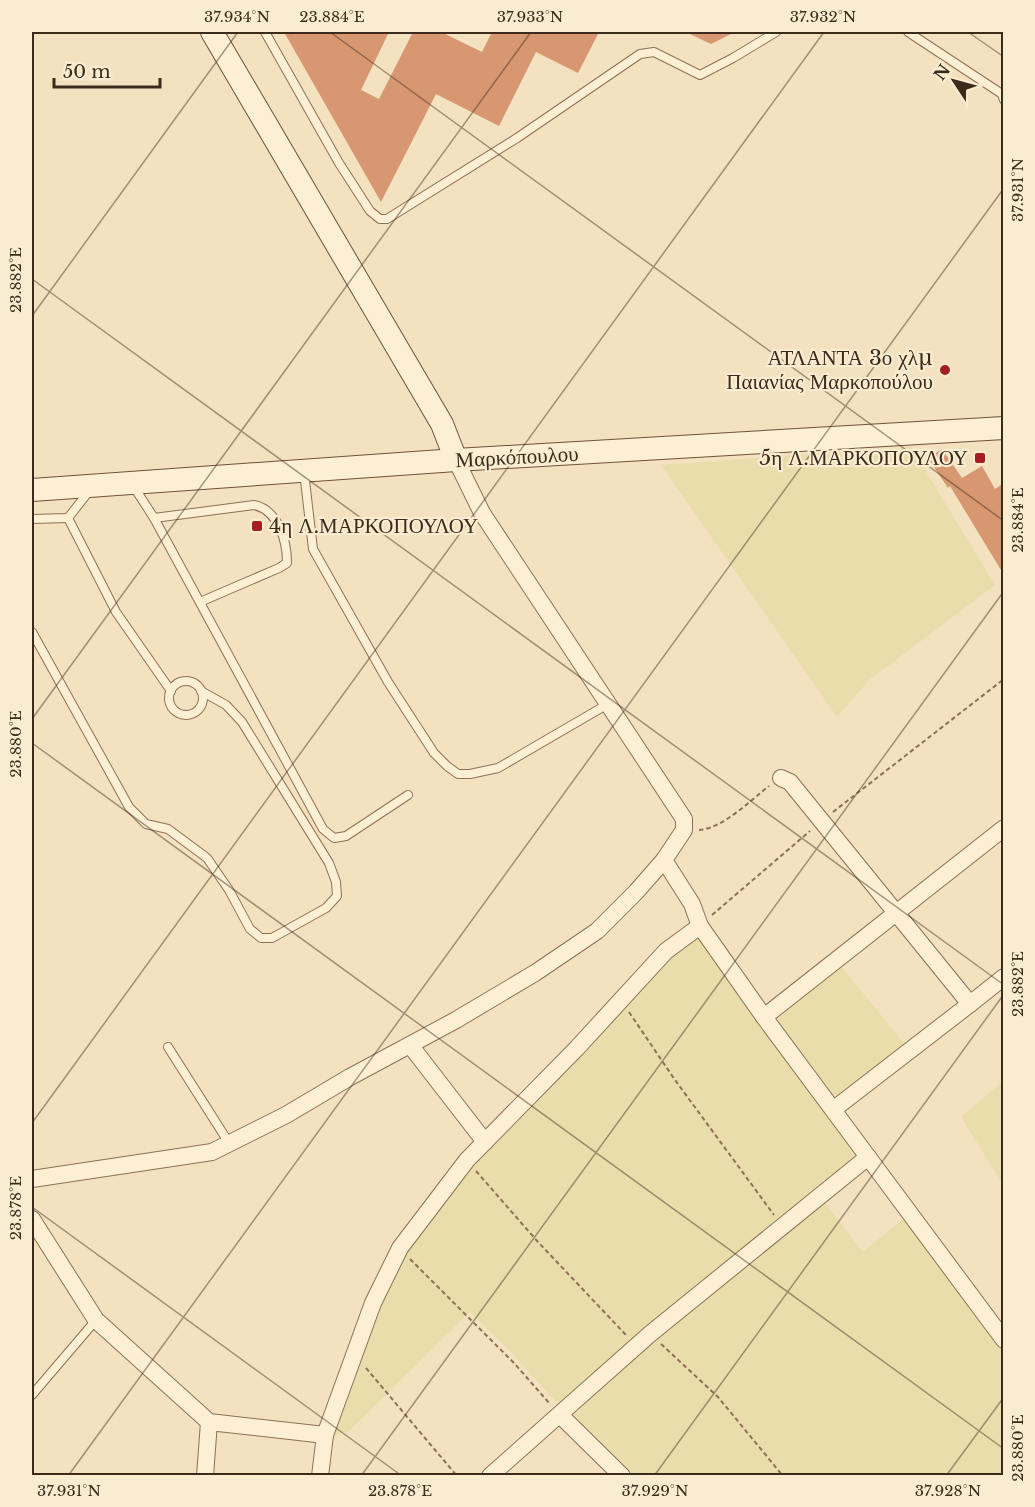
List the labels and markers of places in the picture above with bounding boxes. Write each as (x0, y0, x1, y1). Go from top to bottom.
place label: ΑΤΛΑΝΤΑ 3ο χλμ Παιανίας Μαρκοπούλου (726, 345, 933, 395)
marker: ΑΤΛΑΝΤΑ 3ο χλμ Παιανίας Μαρκοπούλου (938, 363, 952, 377)
place label: 5η Λ.ΜΑΡΚΟΠΟΥΛΟΥ (759, 445, 968, 471)
marker: 5η Λ.ΜΑΡΚΟΠΟΥΛΟΥ (973, 451, 987, 465)
place label: 4η Λ.ΜΑΡΚΟΠΟΥΛΟΥ (269, 513, 478, 539)
marker: 4η Λ.ΜΑΡΚΟΠΟΥΛΟΥ (250, 519, 264, 533)

